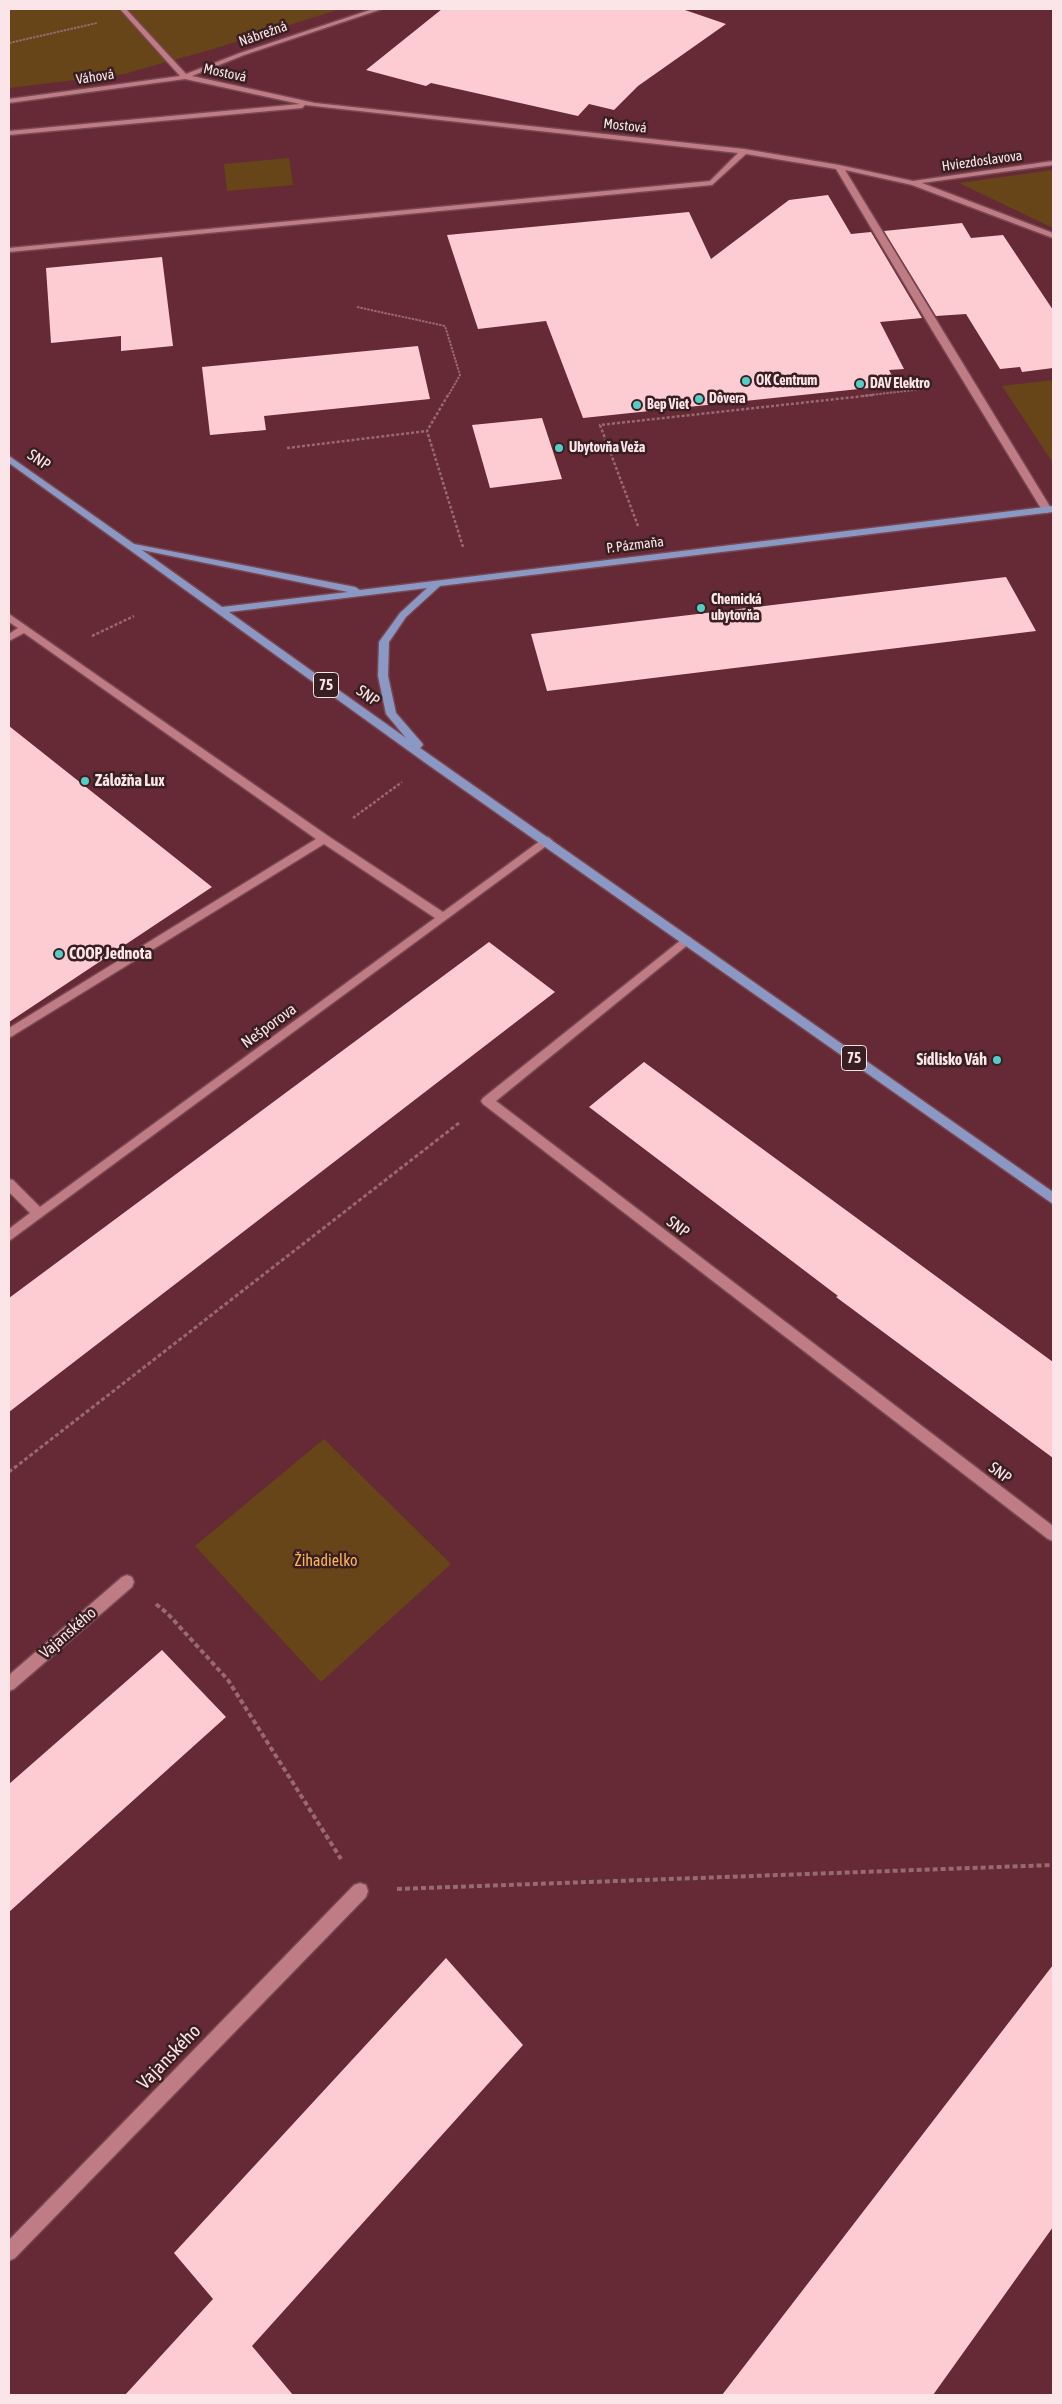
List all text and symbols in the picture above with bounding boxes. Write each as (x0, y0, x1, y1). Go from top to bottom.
street label: Nábrežná (237, 18, 289, 50)
street label: Mostová (202, 60, 248, 86)
street label: Váhová (75, 66, 115, 88)
street label: Mostová (603, 115, 647, 137)
street label: Hviezdoslavova (941, 147, 1023, 175)
place label: OK Centrum (756, 373, 817, 389)
marker: OK Centrum (740, 375, 752, 387)
place label: DAV Elektro (870, 376, 930, 392)
marker: DAV Elektro (854, 378, 866, 390)
place label: Dôvera (709, 391, 746, 407)
marker: Dôvera (693, 393, 705, 405)
place label: Bep Viet (647, 397, 689, 413)
marker: Bep Viet (631, 399, 643, 411)
place label: Ubytovňa Veža (569, 440, 645, 456)
marker: Ubytovňa Veža (553, 442, 565, 454)
street label: SNP (24, 445, 54, 475)
street label: P. Pázmaňa (605, 533, 665, 557)
place label: Chemická ubytovňa (711, 592, 762, 624)
marker: Chemická ubytovňa (695, 602, 707, 614)
road number: 75 (314, 672, 338, 698)
street label: SNP (353, 681, 383, 711)
place label: Záložňa Lux (95, 771, 165, 791)
marker: Záložňa Lux (79, 775, 91, 787)
place label: COOP Jednota (69, 944, 152, 964)
marker: COOP Jednota (53, 948, 65, 960)
street label: Nešporova (238, 1000, 300, 1052)
road number: 75 (842, 1046, 866, 1070)
place label: Sídlisko Váh (916, 1050, 987, 1070)
marker: Sídlisko Váh (991, 1054, 1003, 1066)
street label: SNP (663, 1212, 693, 1242)
street label: SNP (985, 1458, 1015, 1488)
park label: Žihadielko (294, 1551, 358, 1571)
street label: Vajanského (36, 1603, 100, 1663)
street label: Vajanského (133, 2020, 205, 2094)

